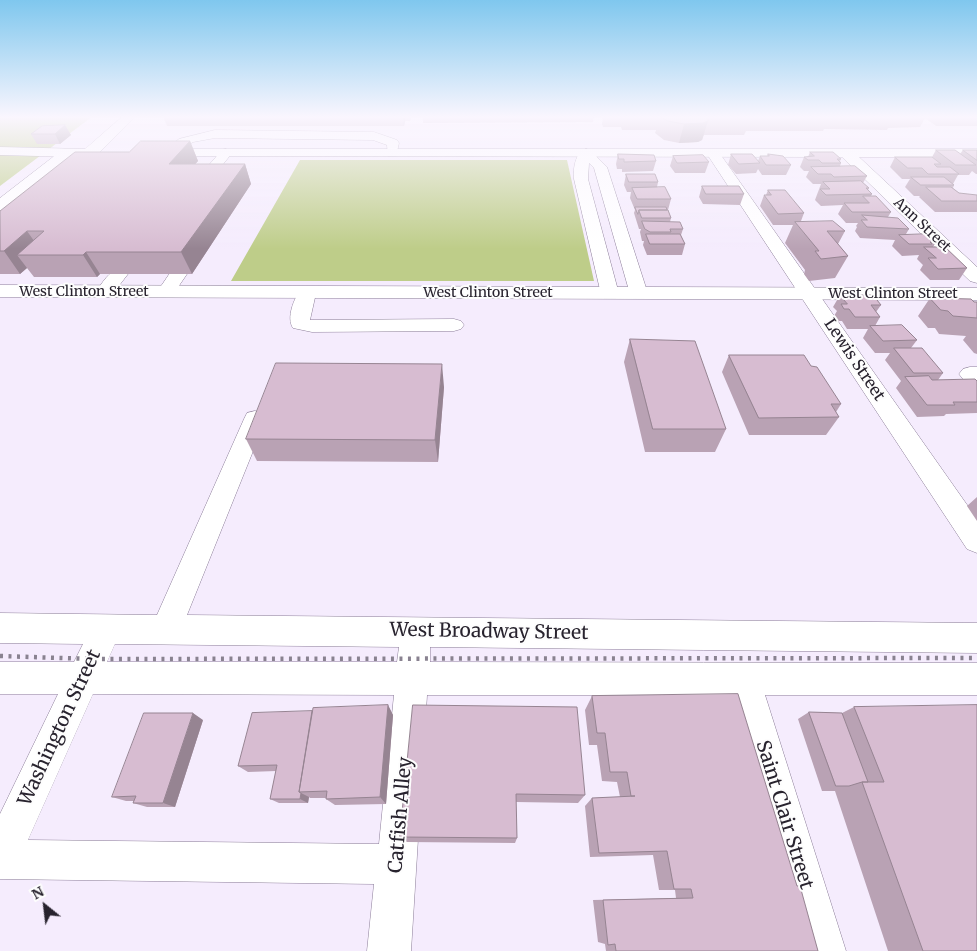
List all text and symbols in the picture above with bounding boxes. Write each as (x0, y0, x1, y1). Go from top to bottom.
street label: Ann Street (890, 194, 954, 256)
street label: West Clinton Street (19, 284, 149, 300)
street label: West Clinton Street (423, 285, 553, 301)
street label: West Clinton Street (828, 286, 958, 302)
street label: Lewis Street (820, 315, 888, 405)
street label: West Broadway Street (389, 619, 589, 645)
street label: Washington Street (14, 646, 106, 810)
street label: Saint Clair Street (751, 738, 817, 892)
street label: Catfish Alley (385, 756, 417, 874)
north arrow (20, 881, 70, 931)
text: N (29, 882, 47, 903)

